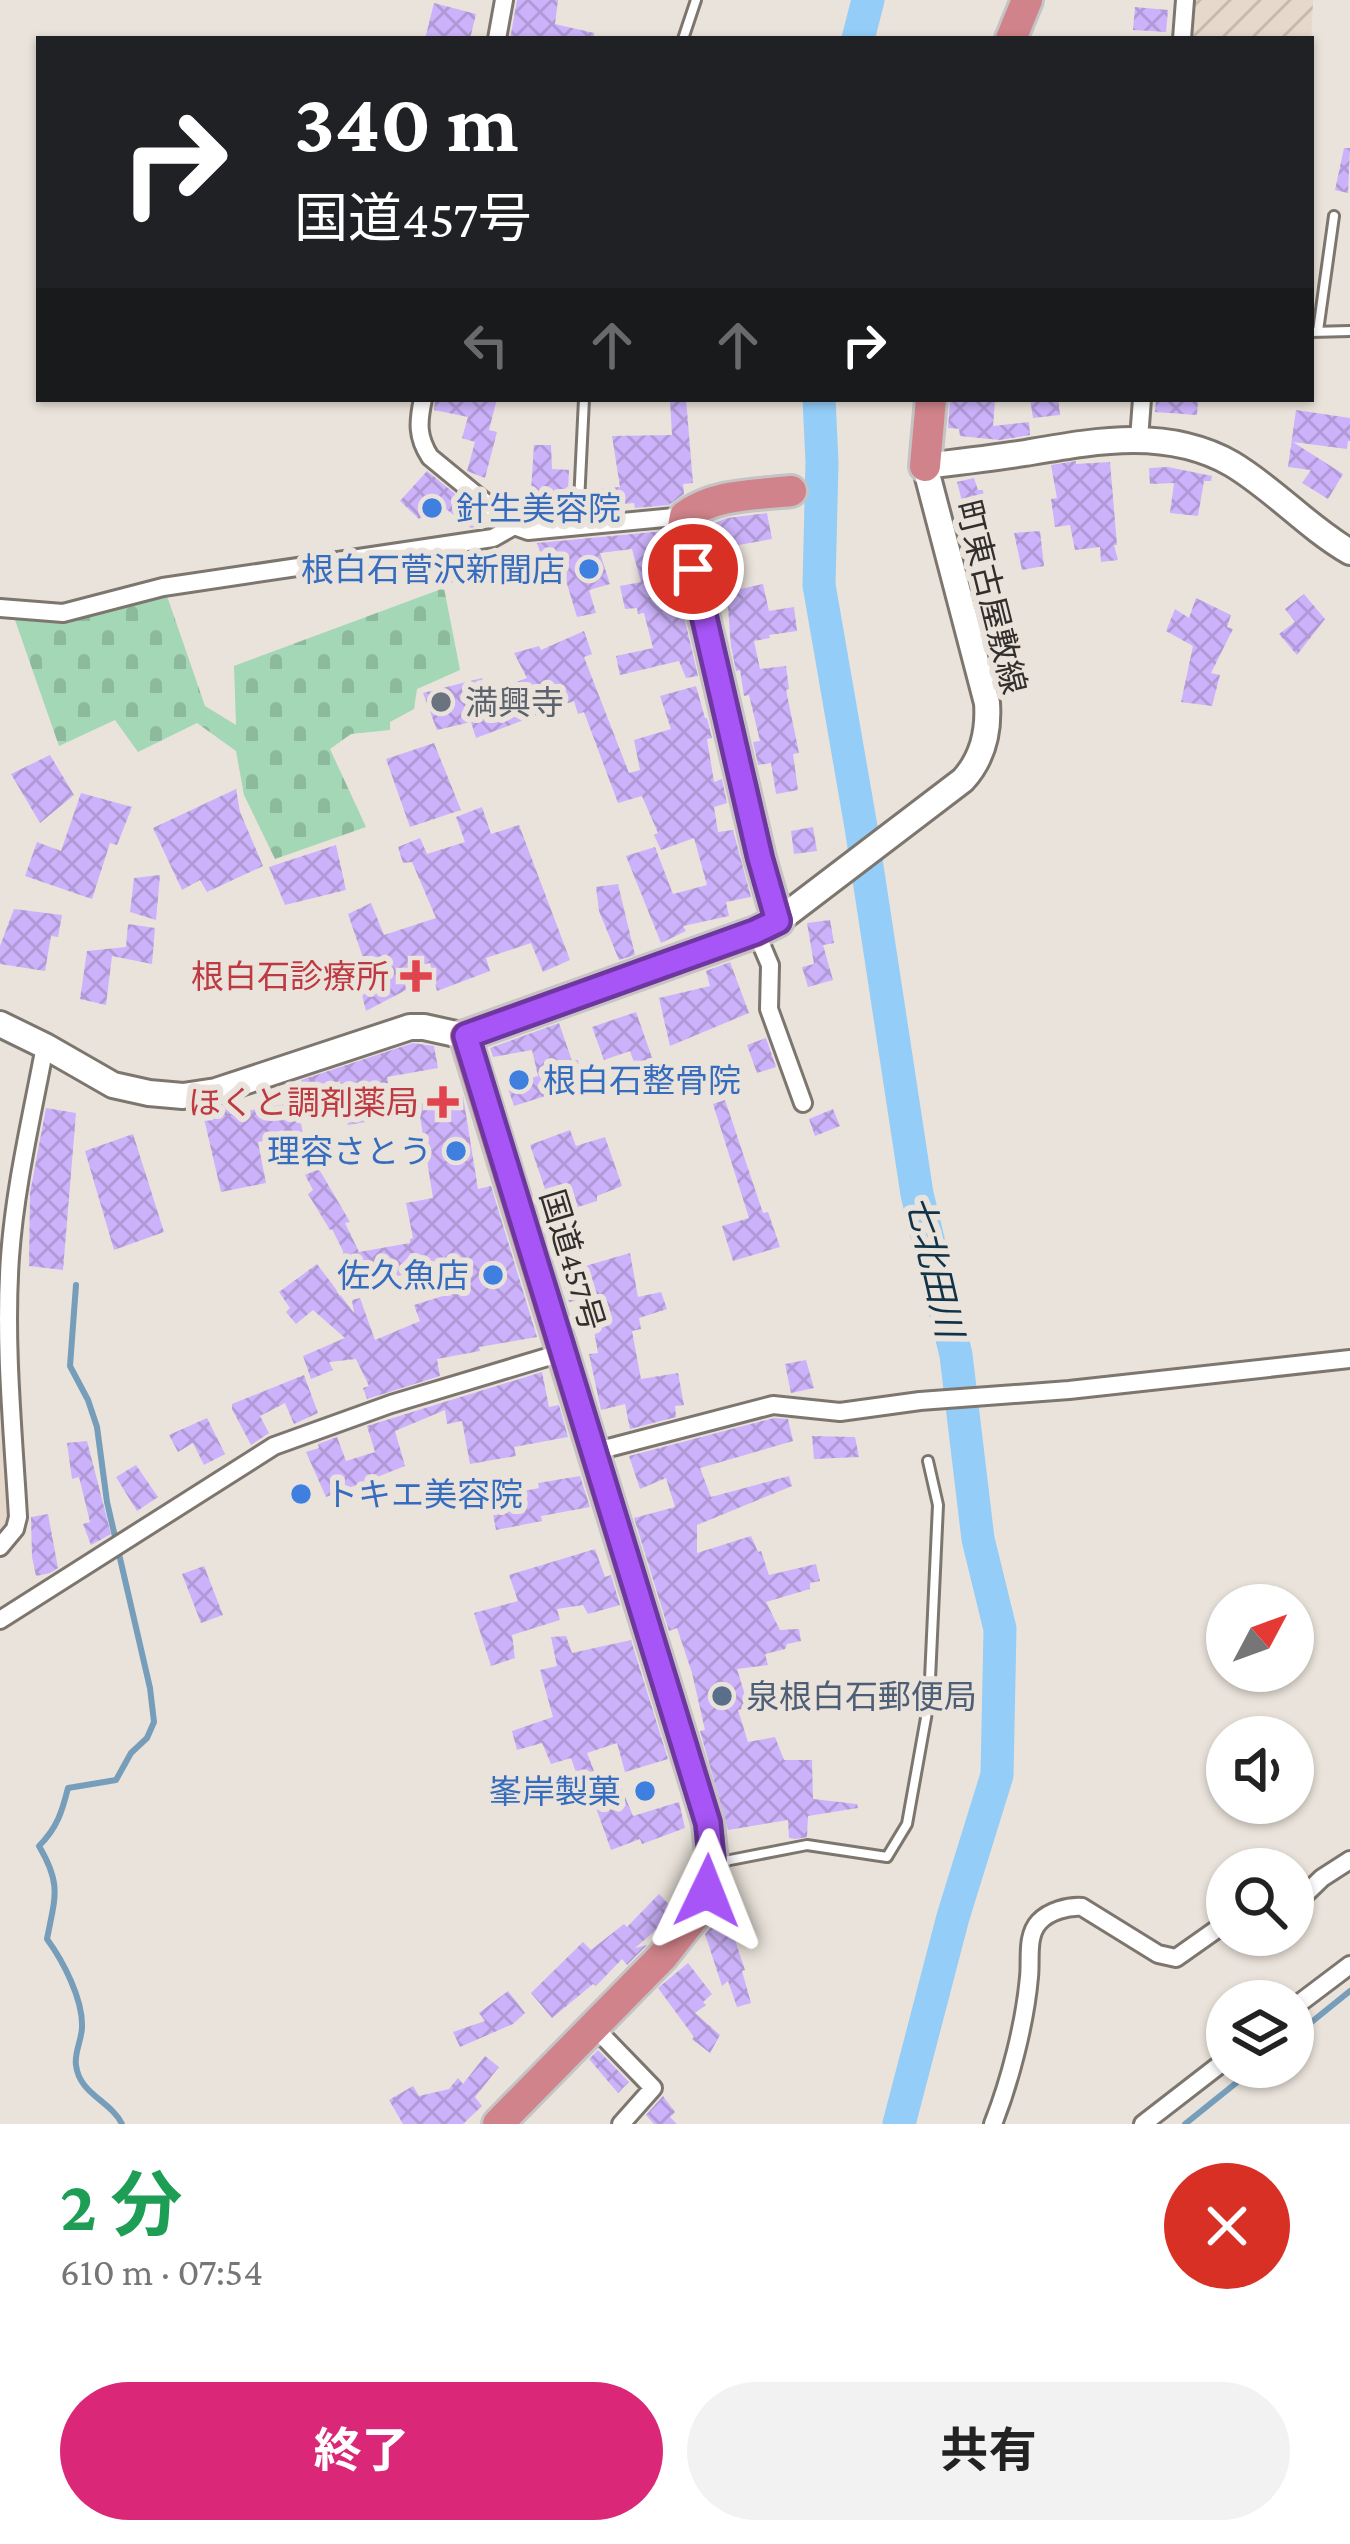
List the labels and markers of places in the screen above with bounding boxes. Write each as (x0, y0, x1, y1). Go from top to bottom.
place label: 針生美容院 (456, 490, 621, 527)
marker: 針生美容院 (419, 495, 445, 521)
pin (642, 518, 744, 620)
place label: 根白石菅沢新聞店 (301, 551, 565, 588)
marker: 根白石菅沢新聞店 (576, 556, 602, 582)
place label: 満興寺 (465, 684, 564, 721)
marker: 満興寺 (428, 689, 454, 715)
place label: 根白石診療所 (191, 958, 389, 995)
marker: 根白石診療所 (400, 960, 432, 992)
place label: 根白石整骨院 (543, 1062, 741, 1099)
marker: 根白石整骨院 (506, 1067, 532, 1093)
place label: ほくと調剤薬局 (188, 1084, 419, 1121)
marker: ほくと調剤薬局 (430, 1089, 456, 1115)
place label: 理容さとう (267, 1133, 432, 1170)
marker: 理容さとう (443, 1138, 469, 1164)
place label: 佐久魚店 (337, 1257, 469, 1294)
marker: 佐久魚店 (480, 1262, 506, 1288)
place label: トキエ美容院 (325, 1476, 523, 1513)
marker: トキエ美容院 (288, 1481, 314, 1507)
place label: 泉根白石郵便局 (746, 1678, 977, 1715)
marker: 泉根白石郵便局 (709, 1683, 735, 1709)
place label: 峯岸製菓 (489, 1773, 621, 1810)
marker: 峯岸製菓 (632, 1778, 658, 1804)

